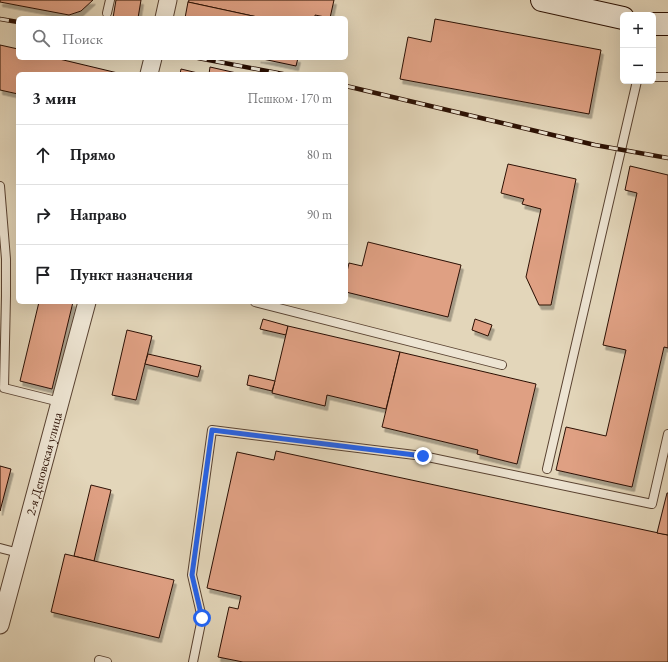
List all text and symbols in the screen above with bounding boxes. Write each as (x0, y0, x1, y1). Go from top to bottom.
map controls (620, 12, 656, 84)
button: + (620, 12, 656, 48)
search box (16, 16, 348, 60)
icon: search (30, 27, 52, 49)
text: Поиск (62, 29, 103, 48)
button: − (620, 48, 656, 84)
text: 3 мин (32, 87, 76, 109)
text: Пешком · 170 m (248, 90, 332, 107)
icon: ahead (32, 144, 54, 166)
text: Прямо (70, 145, 115, 164)
text: 80 m (307, 146, 332, 163)
icon: right (32, 204, 54, 226)
text: Направо (70, 205, 127, 224)
text: 90 m (307, 206, 332, 223)
icon: arrive (32, 264, 54, 286)
text: Пункт назначения (70, 265, 193, 284)
street label: 2-я Деповская улица (22, 410, 66, 517)
route end (414, 447, 432, 465)
route start (193, 609, 211, 627)

